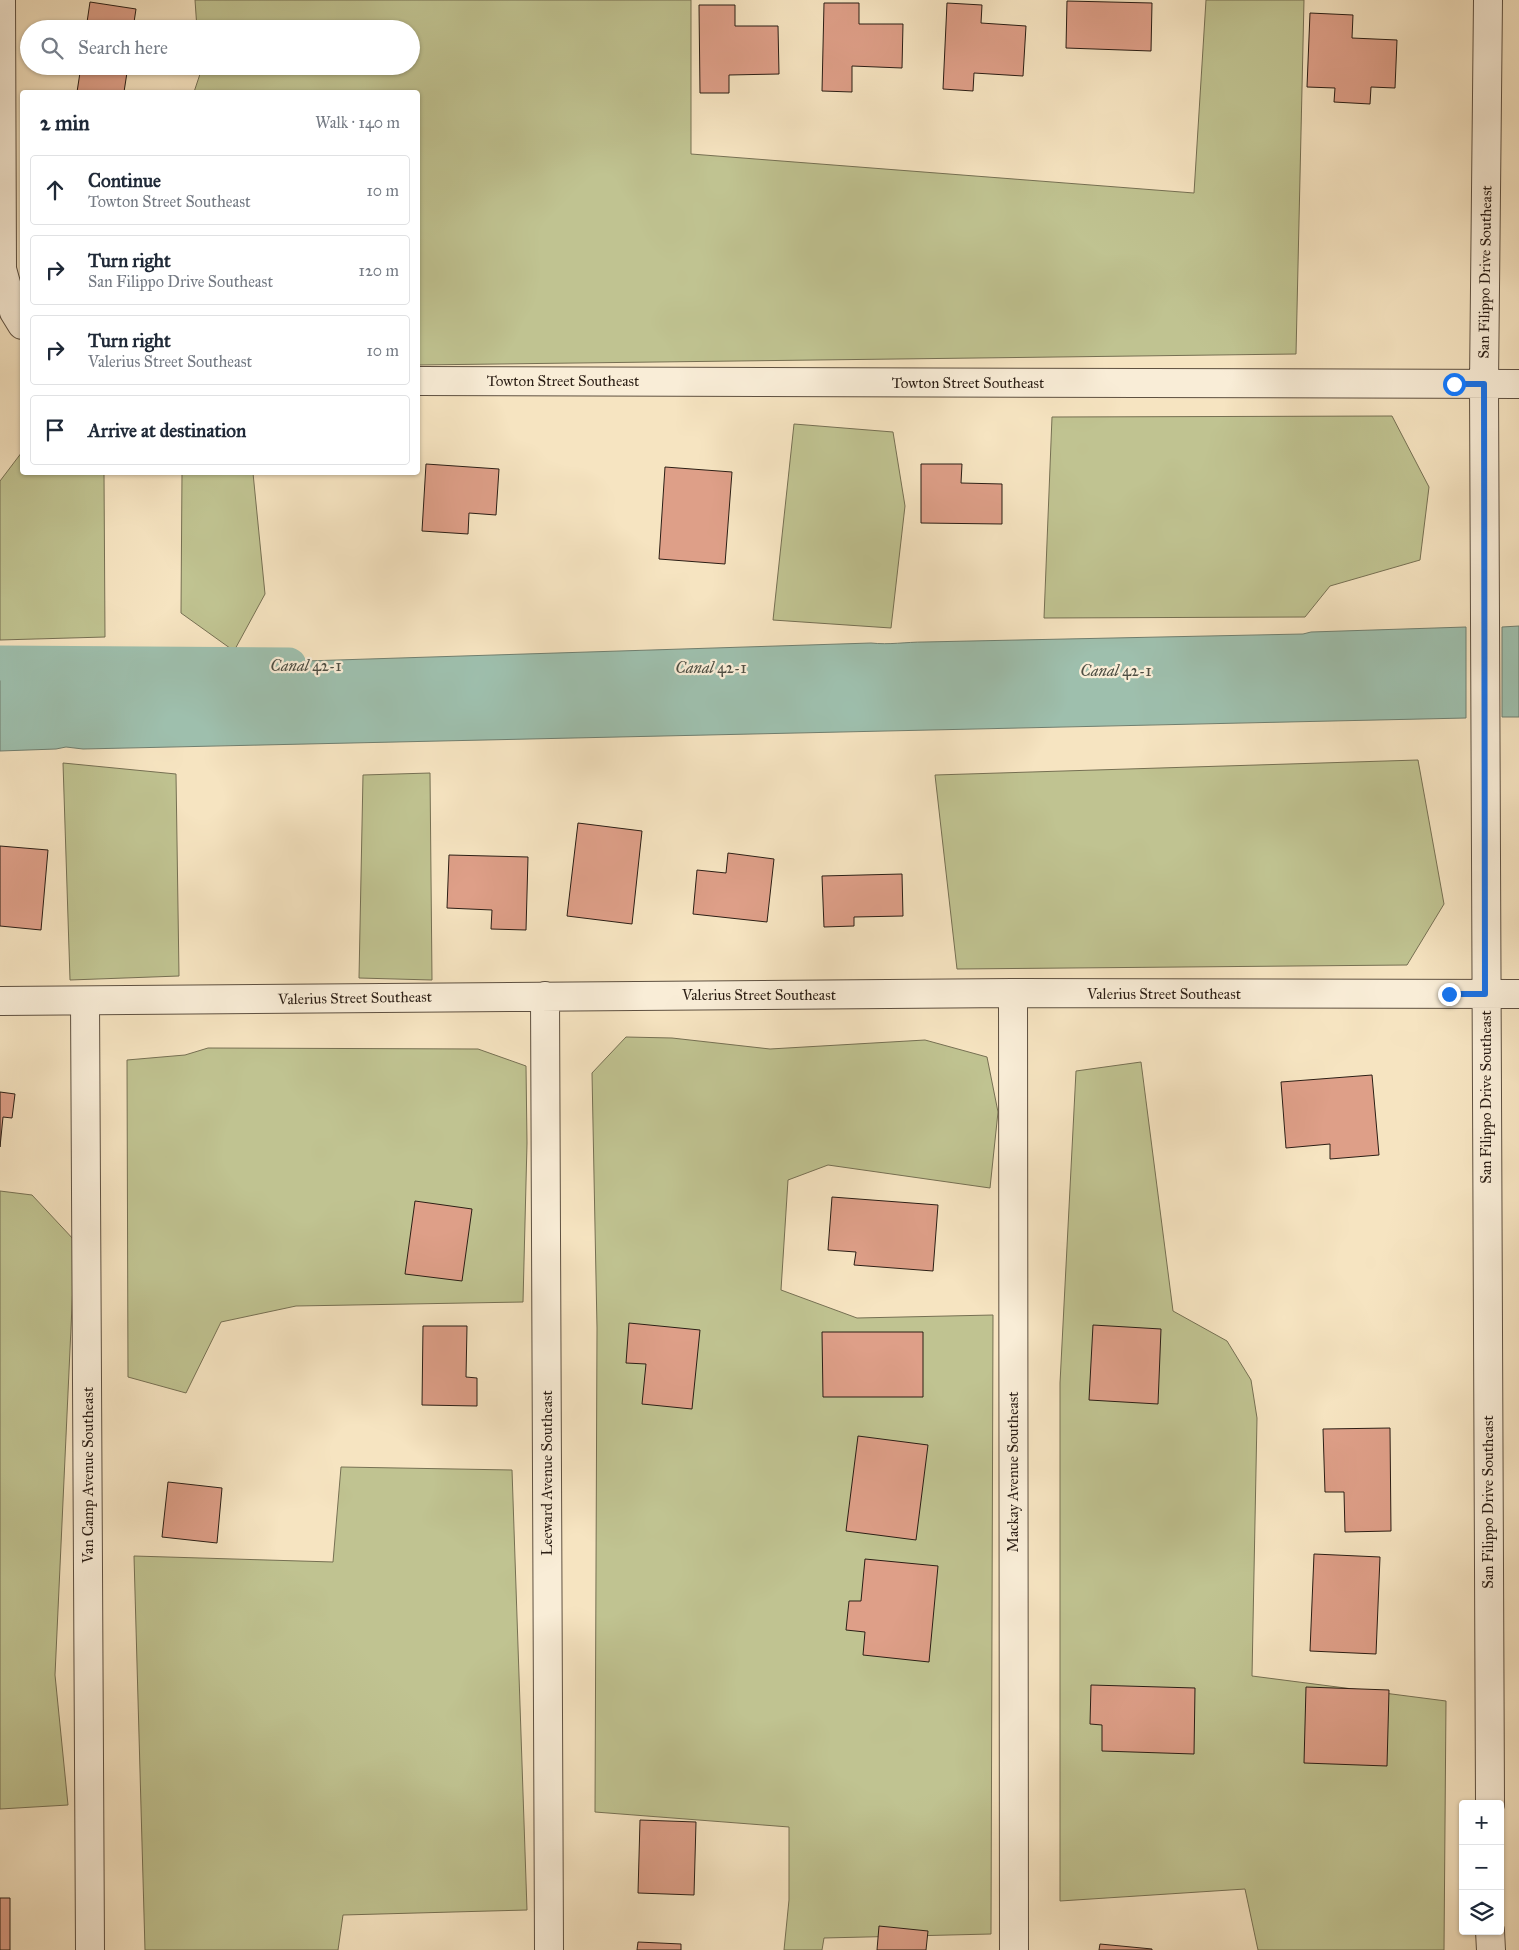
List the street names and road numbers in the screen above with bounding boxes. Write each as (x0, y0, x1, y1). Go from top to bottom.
street label: San Filippo Drive Southeast (1474, 184, 1496, 359)
street label: Towton Street Southeast (487, 372, 640, 390)
street label: Towton Street Southeast (892, 374, 1045, 392)
street label: Valerius Street Southeast (1086, 985, 1242, 1003)
street label: Valerius Street Southeast (681, 986, 837, 1004)
street label: Valerius Street Southeast (277, 988, 433, 1008)
street label: San Filippo Drive Southeast (1477, 1010, 1495, 1184)
street label: Van Camp Avenue Southeast (79, 1386, 97, 1564)
street label: Leeward Avenue Southeast (538, 1390, 556, 1556)
street label: Mackay Avenue Southeast (1004, 1391, 1022, 1553)
street label: San Filippo Drive Southeast (1479, 1415, 1497, 1589)

